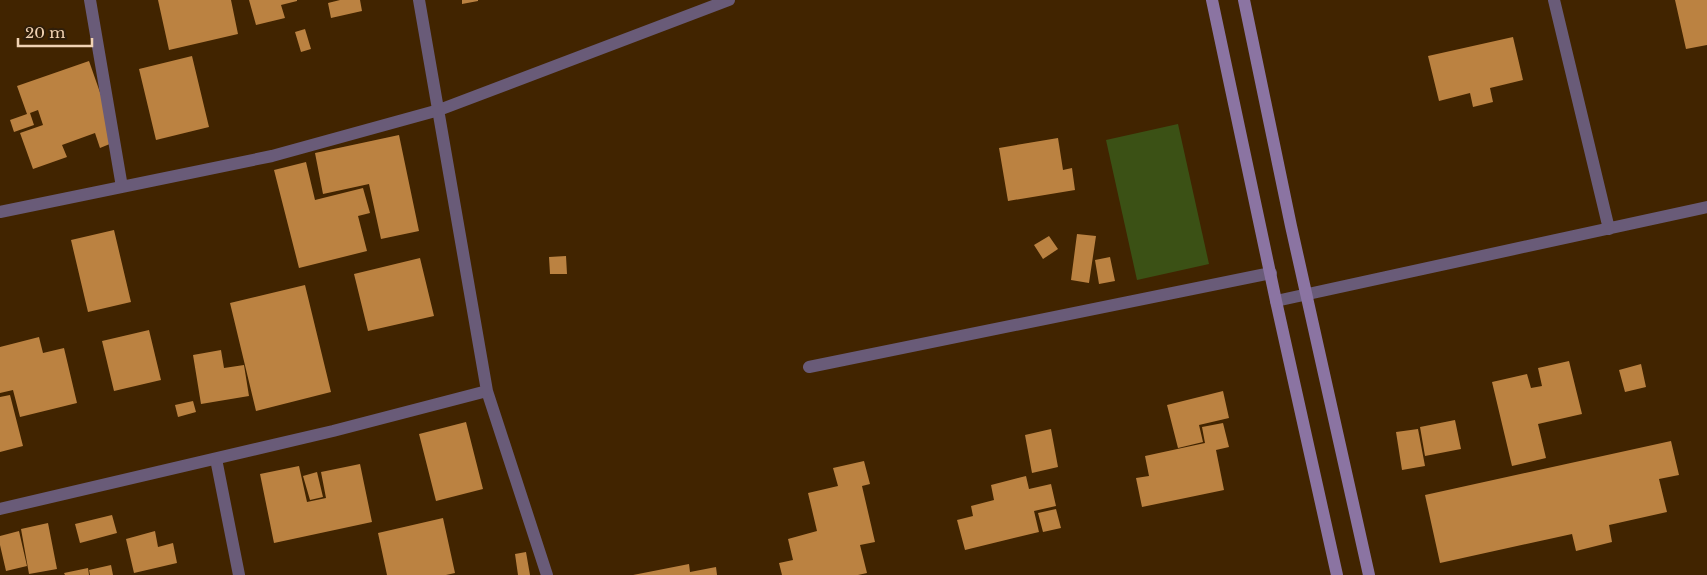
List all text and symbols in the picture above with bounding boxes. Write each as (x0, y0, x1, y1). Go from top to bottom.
scale bar (18, 15, 91, 47)
text: 20 m (25, 23, 65, 42)

